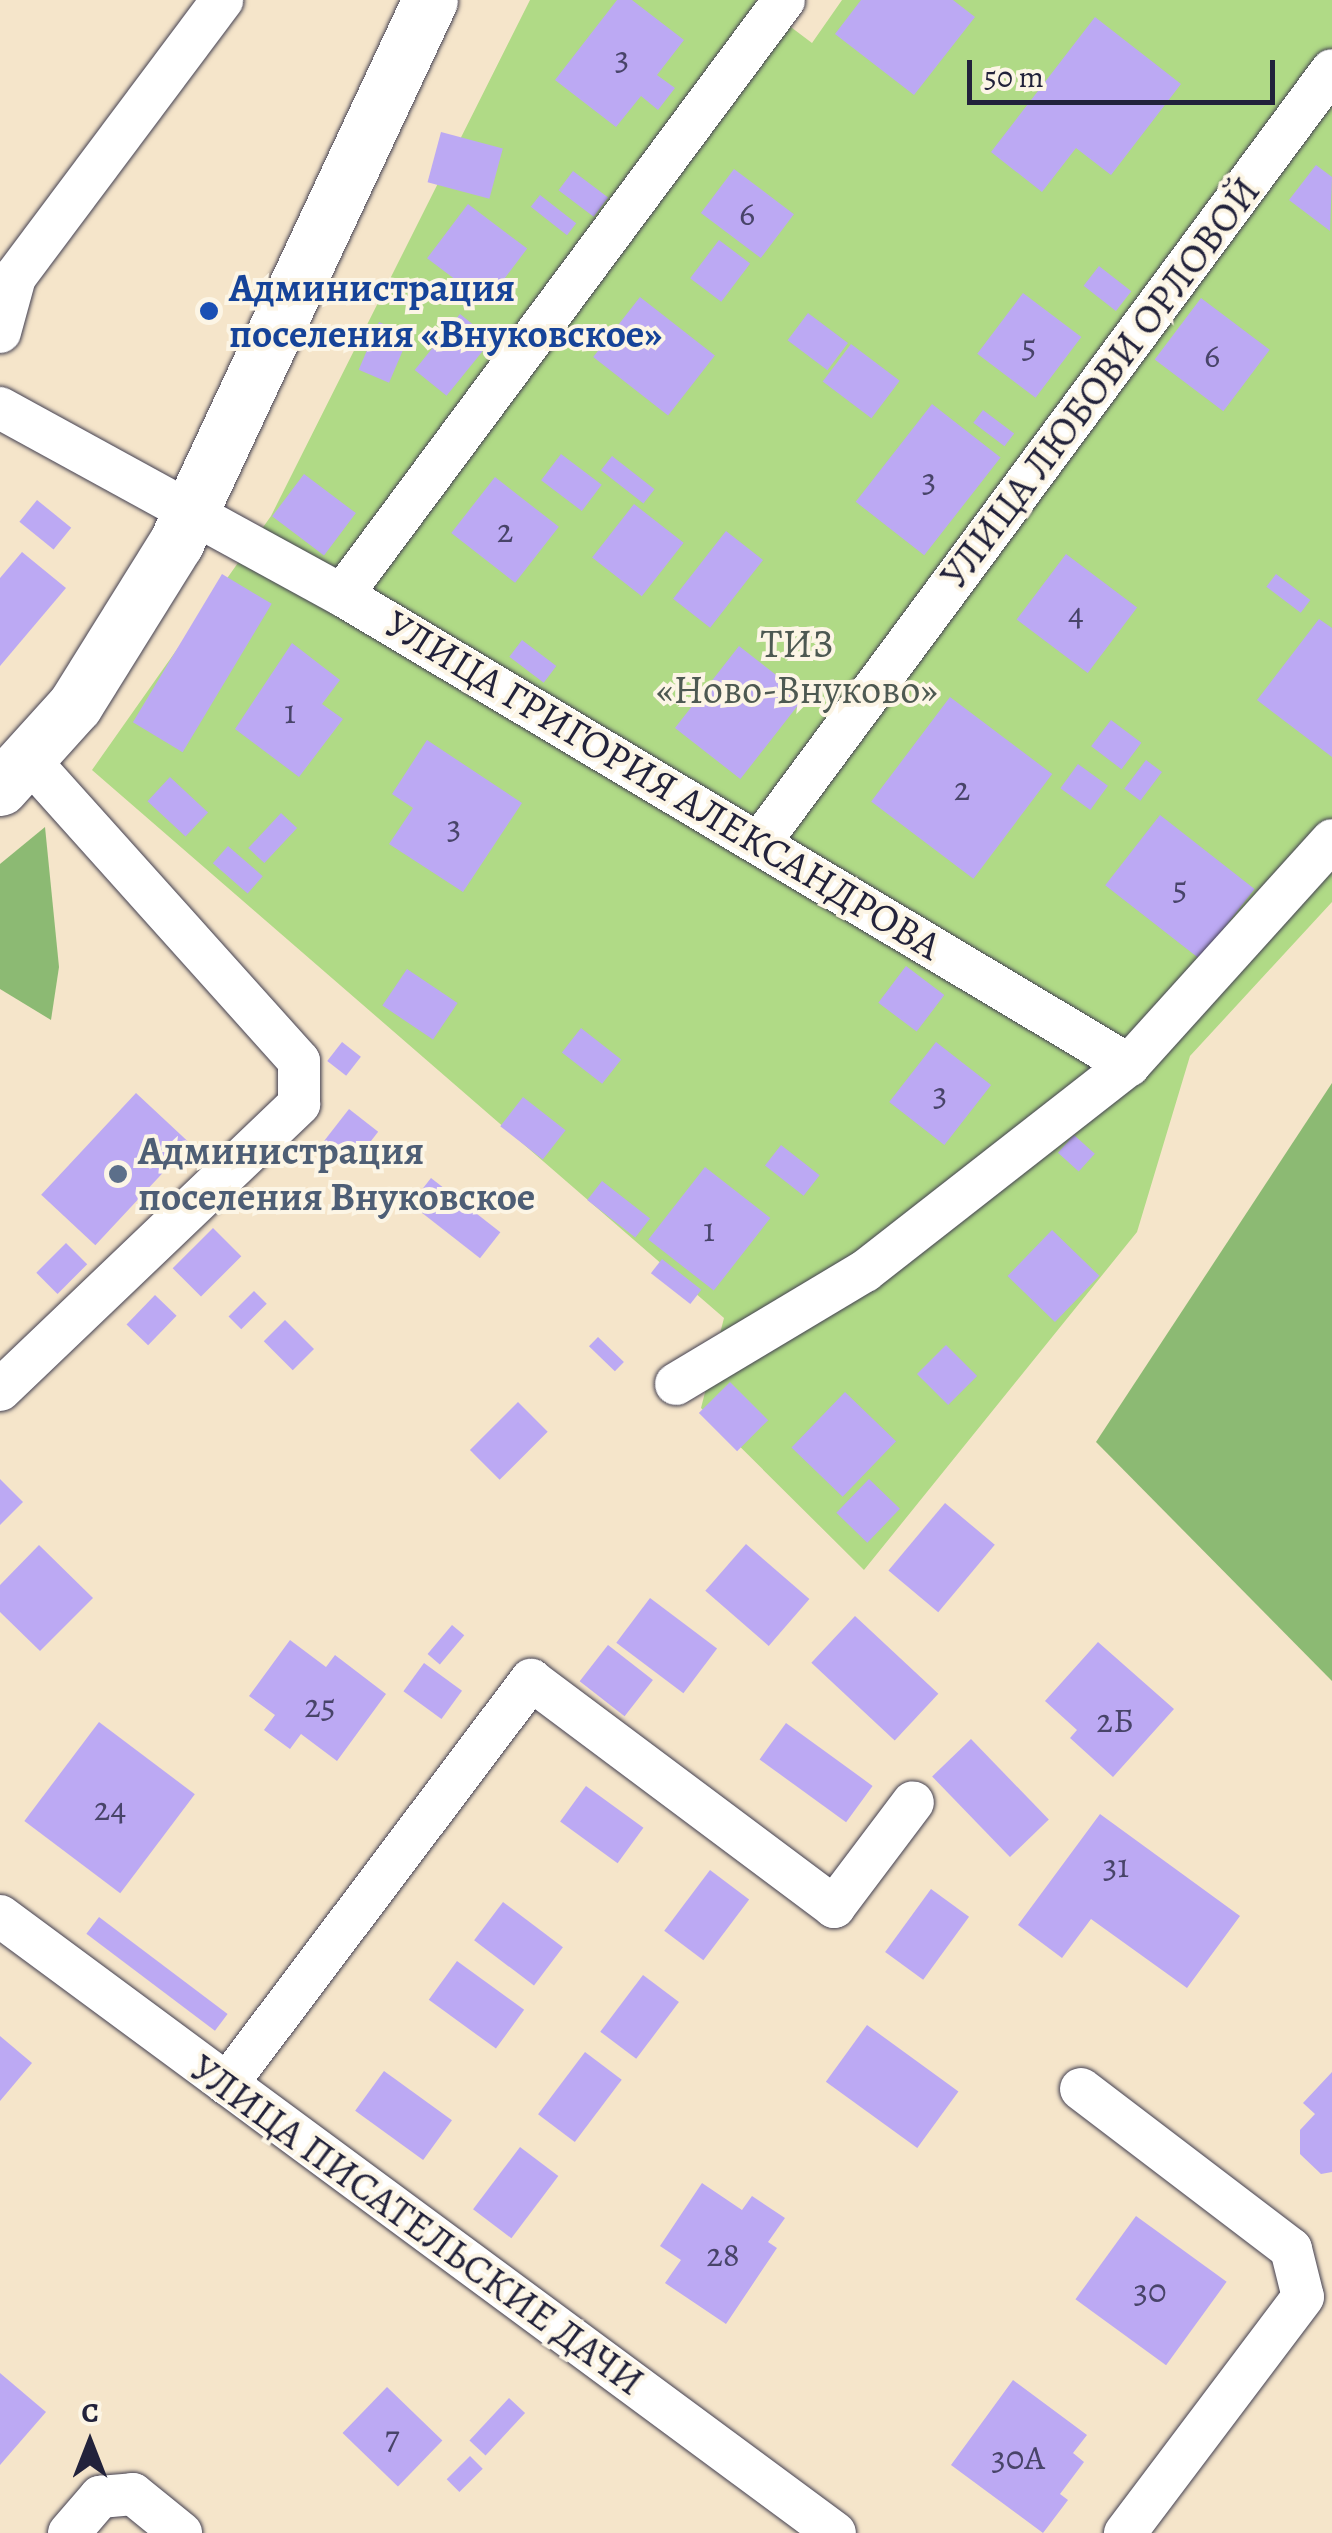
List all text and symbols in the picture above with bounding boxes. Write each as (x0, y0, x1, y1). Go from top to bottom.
house number: 3 (615, 36, 629, 78)
scale bar (972, 40, 1280, 102)
text: 50 m (984, 57, 1044, 97)
street label: УЛИЦА ЛЮБОВИ ОРЛОВОЙ (930, 168, 1270, 598)
house number: 6 (739, 192, 755, 234)
place label: Администрация поселения «Внуковское» (229, 264, 662, 358)
marker: Администрация поселения «Внуковское» (198, 300, 220, 322)
house number: 5 (1021, 324, 1037, 366)
house number: 6 (1204, 334, 1220, 376)
house number: 3 (922, 458, 936, 500)
house number: 2 (497, 509, 513, 551)
house number: 4 (1068, 592, 1084, 634)
street label: УЛИЦА ГРИГОРИЯ АЛЕКСАНДРОВА (376, 600, 950, 970)
park label: ТИЗ «Ново-Внуково» (656, 620, 938, 714)
house number: 1 (284, 690, 296, 732)
house number: 2 (954, 767, 970, 809)
house number: 3 (447, 805, 461, 847)
house number: 5 (1172, 866, 1188, 908)
house number: 3 (933, 1072, 947, 1114)
place label: Администрация поселения Внуковское (138, 1127, 535, 1221)
marker: Администрация поселения Внуковское (107, 1163, 129, 1185)
house number: 1 (703, 1208, 715, 1250)
house number: 25 (304, 1684, 336, 1726)
house number: 2Б (1096, 1699, 1134, 1741)
house number: 24 (94, 1787, 126, 1829)
house number: 31 (1103, 1844, 1129, 1886)
street label: УЛИЦА ПИСАТЕЛЬСКИЕ ДАЧИ (181, 2044, 653, 2406)
house number: 28 (706, 2233, 740, 2275)
house number: 30 (1133, 2269, 1167, 2311)
north arrow (40, 2393, 140, 2493)
text: С (81, 2394, 99, 2432)
house number: 7 (385, 2416, 399, 2458)
house number: 30А (991, 2436, 1045, 2478)

